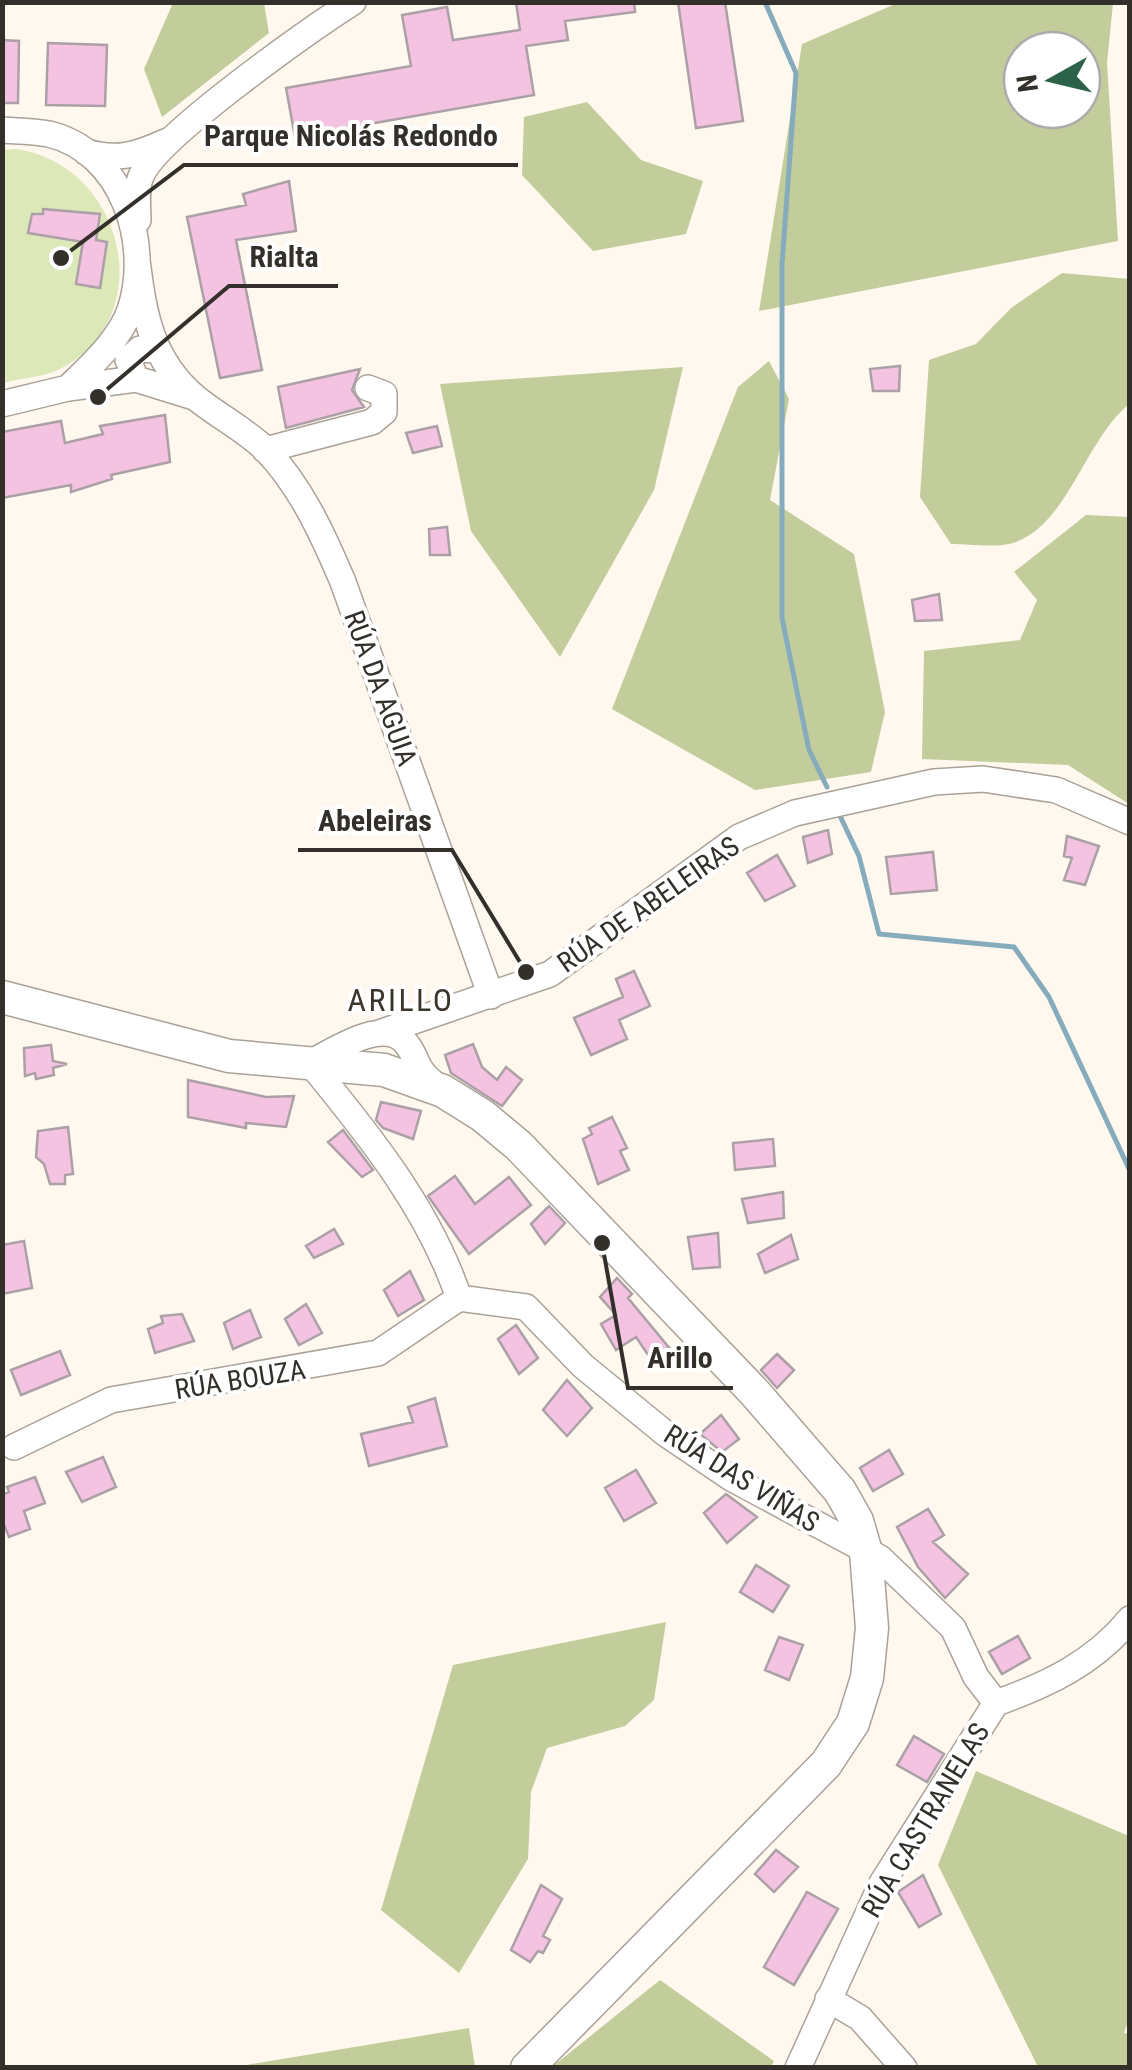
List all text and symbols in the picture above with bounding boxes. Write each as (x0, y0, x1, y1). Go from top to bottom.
north arrow (1002, 30, 1102, 130)
text: N (1010, 73, 1045, 94)
callout: Parque Nicolás Redondo (184, 105, 518, 165)
text: Parque Nicolás Redondo (204, 118, 498, 153)
callout: Rialta (229, 226, 338, 286)
text: Rialta (249, 239, 319, 274)
street label: RÚA DA AGUIA (337, 606, 424, 770)
callout: Abeleiras (298, 790, 452, 850)
text: Abeleiras (318, 803, 432, 838)
street label: RÚA DE ABELEIRAS (551, 829, 746, 979)
district label: ARILLO (347, 981, 455, 1019)
callout: Arillo (628, 1328, 733, 1388)
text: Arillo (647, 1340, 713, 1375)
street label: RÚA BOUZA (172, 1353, 308, 1406)
street label: RÚA DAS VIÑAS (658, 1418, 825, 1539)
street label: RÚA CASTRANELAS (855, 1717, 996, 1923)

